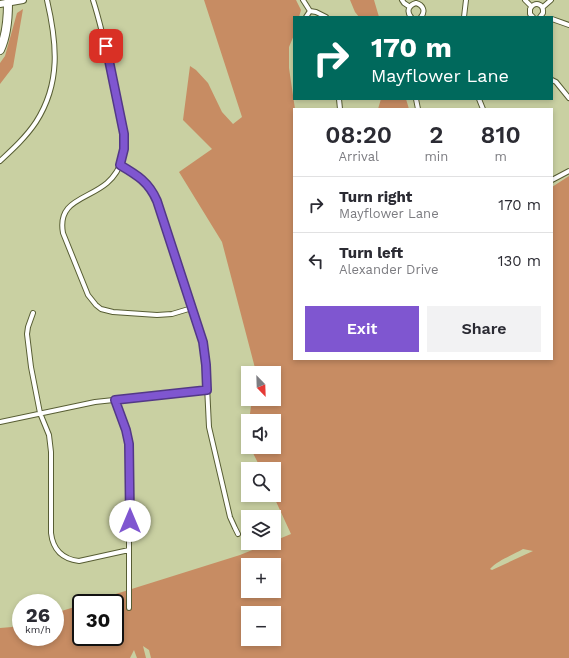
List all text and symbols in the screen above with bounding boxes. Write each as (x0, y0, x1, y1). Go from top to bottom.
pin (89, 29, 123, 63)
text: 170 m (371, 31, 452, 64)
icon: right (305, 32, 357, 84)
icon: arrive (95, 35, 117, 57)
text: Mayflower Lane (371, 65, 509, 86)
text: 08:20 (325, 121, 392, 149)
text: 2 (429, 121, 443, 149)
text: 810 (481, 121, 521, 149)
text: Arrival (338, 149, 379, 164)
text: min (424, 149, 448, 164)
text: m (494, 149, 507, 164)
text: Turn right (339, 188, 412, 206)
icon: right (305, 194, 327, 216)
text: 170 m (498, 196, 541, 214)
text: Mayflower Lane (339, 206, 439, 221)
text: Turn left (339, 244, 403, 262)
icon: left (305, 250, 327, 272)
text: 130 m (498, 252, 541, 270)
text: Alexander Drive (339, 262, 438, 277)
button: Exit (305, 306, 419, 352)
button: Share (427, 306, 541, 352)
north arrow (241, 366, 281, 406)
map controls (241, 366, 281, 646)
button: sound (241, 414, 281, 454)
button: search (241, 462, 281, 502)
position arrow (109, 500, 151, 542)
button: layers (241, 510, 281, 550)
button: + (241, 558, 281, 598)
speed limit sign: 30 (72, 594, 124, 646)
text: 26 (26, 603, 50, 627)
button: − (241, 606, 281, 646)
text: km/h (25, 624, 51, 635)

